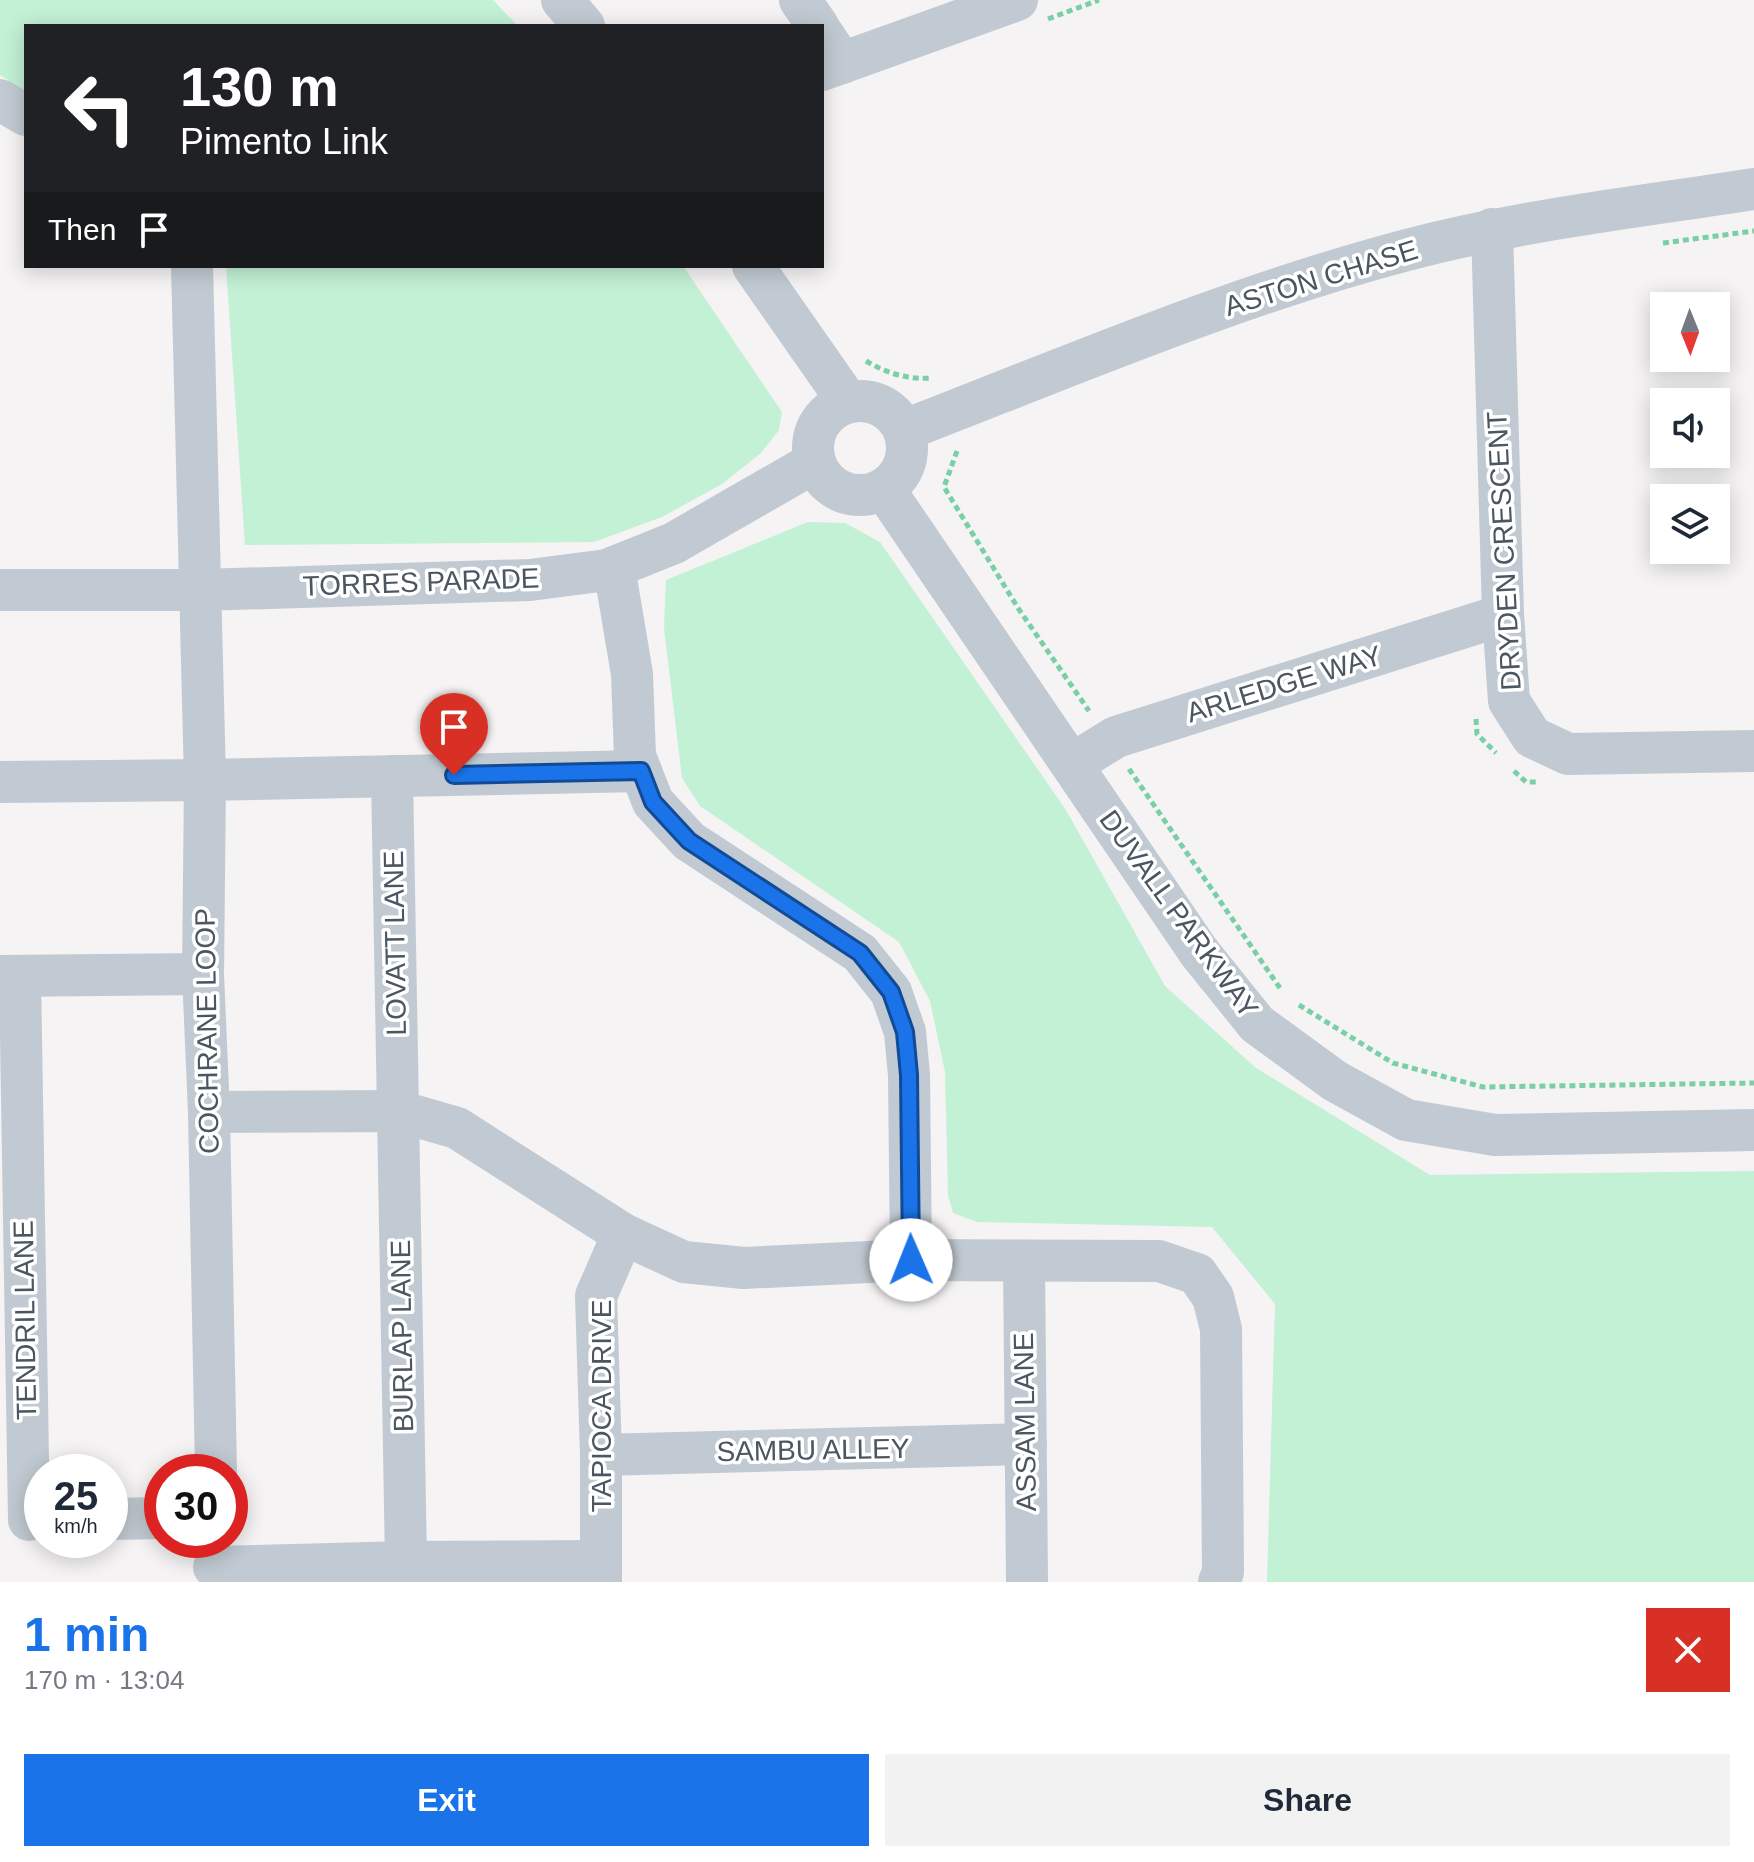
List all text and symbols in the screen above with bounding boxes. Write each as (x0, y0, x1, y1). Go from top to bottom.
text: 130 m (180, 55, 339, 118)
icon: left (48, 56, 152, 160)
text: Pimento Link (180, 121, 388, 162)
icon: arrive (132, 208, 176, 252)
text: Then (48, 213, 116, 246)
street label: ASTON CHASE (1221, 234, 1421, 322)
north arrow (1650, 292, 1730, 372)
map controls (1650, 292, 1730, 564)
button: sound (1650, 388, 1730, 468)
street label: DRYDEN CRESCENT (1481, 411, 1527, 691)
button: layers (1650, 484, 1730, 564)
street label: TORRES PARADE (302, 562, 540, 602)
street label: ARLEDGE WAY (1183, 640, 1386, 728)
pin (420, 693, 488, 775)
icon: arrive (432, 705, 476, 749)
street label: DUVALL PARKWAY (1093, 804, 1265, 1024)
street label: LOVATT LANE (378, 850, 412, 1036)
street label: COCHRANE LOOP (189, 908, 225, 1154)
position arrow (869, 1218, 953, 1302)
street label: TENDRIL LANE (8, 1220, 42, 1420)
street label: BURLAP LANE (385, 1240, 419, 1432)
street label: TAPIOCA DRIVE (586, 1300, 617, 1512)
street label: ASSAM LANE (1008, 1332, 1042, 1512)
street label: SAMBU ALLEY (716, 1433, 910, 1467)
speed limit sign: 30 (144, 1454, 248, 1558)
text: 25 (54, 1474, 98, 1518)
text: km/h (54, 1515, 98, 1537)
text: 1 min (24, 1608, 149, 1661)
button: close (1646, 1608, 1730, 1692)
text: 170 m · 13:04 (24, 1665, 184, 1695)
button: Exit (24, 1754, 869, 1846)
button: Share (885, 1754, 1730, 1846)

